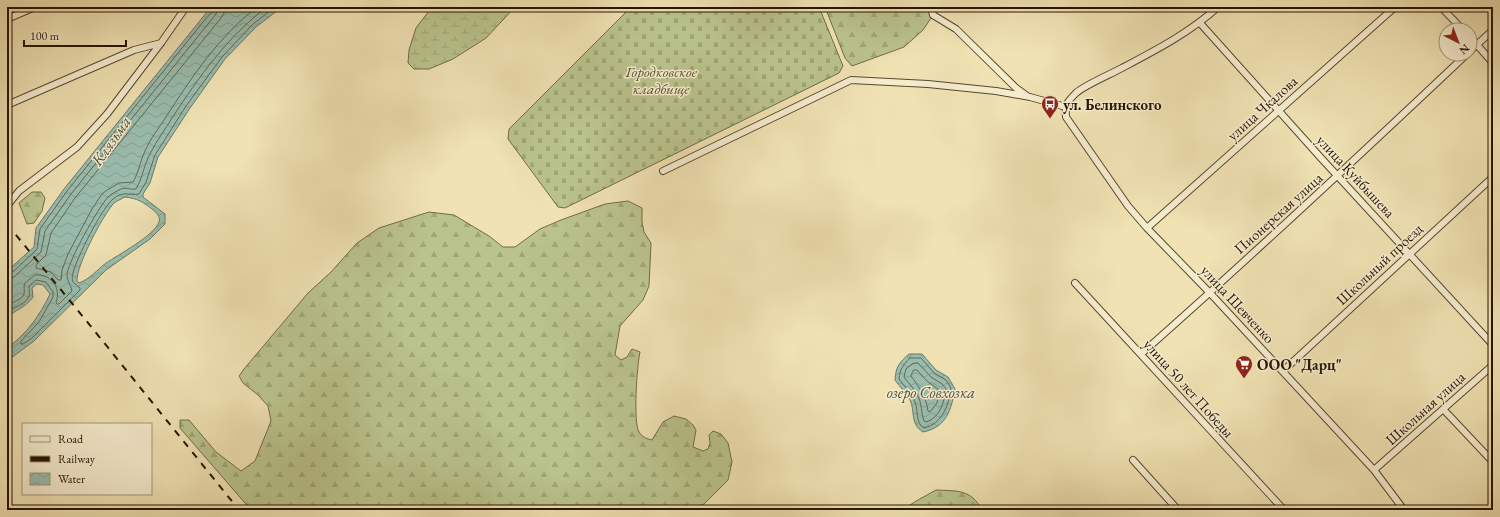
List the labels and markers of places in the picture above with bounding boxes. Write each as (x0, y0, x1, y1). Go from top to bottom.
bus stop icon: ул. Белинского (1040, 94, 1060, 119)
place label: ул. Белинского (1063, 95, 1162, 114)
supermarket icon: ООО "Дарц" (1234, 354, 1254, 379)
place label: ООО "Дарц" (1257, 355, 1342, 374)

